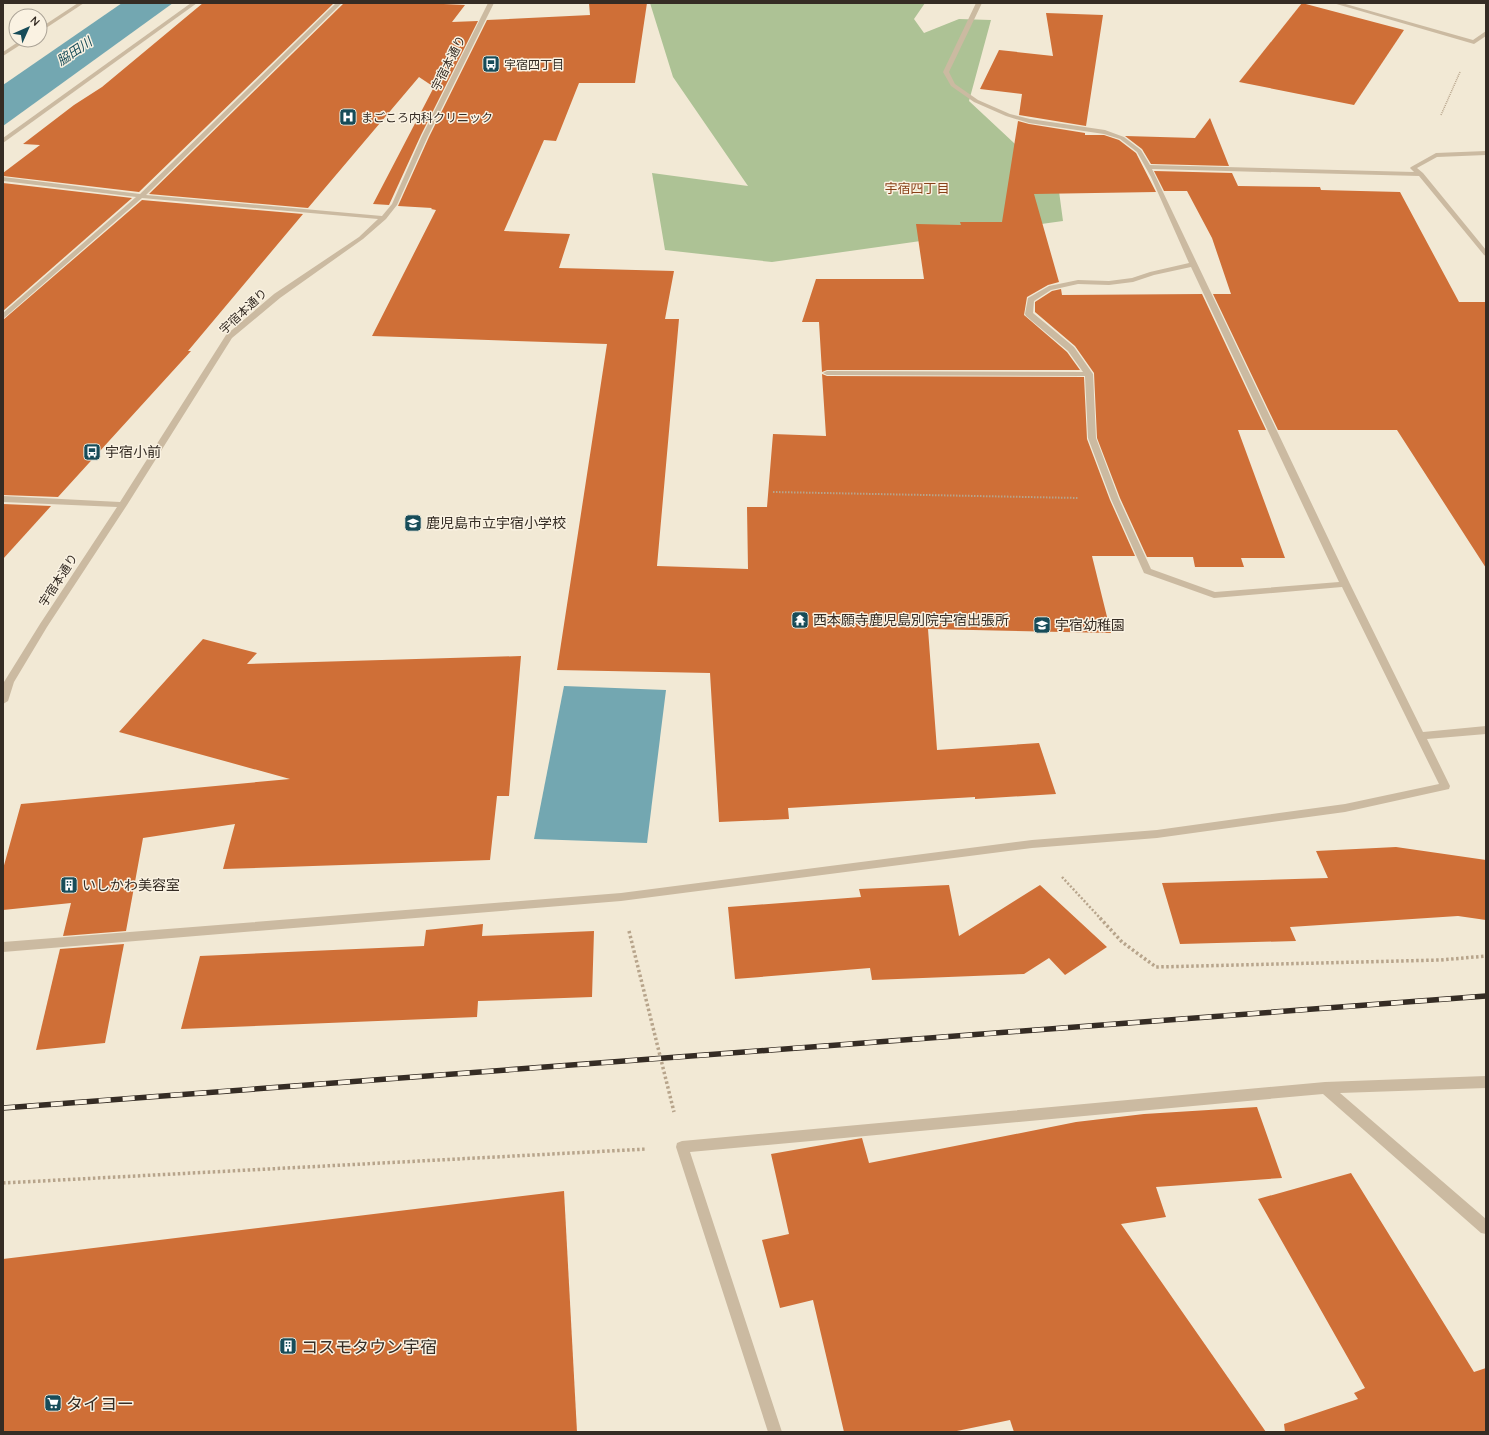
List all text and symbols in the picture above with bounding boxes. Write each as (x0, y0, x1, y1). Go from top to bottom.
north arrow (8, 8, 48, 48)
text: N (27, 13, 43, 29)
water label: 脇田川 (53, 32, 96, 69)
street label: 宇宿本通り (428, 33, 468, 93)
bus stop icon: 宇宿四丁目 (481, 54, 501, 74)
place label: 宇宿四丁目 (504, 57, 564, 72)
hospital icon: まごころ内科クリニック (338, 107, 358, 127)
place label: まごころ内科クリニック (361, 110, 493, 125)
district label: 宇宿四丁目 (884, 180, 950, 196)
street label: 宇宿本通り (216, 285, 270, 337)
bus stop icon: 宇宿小前 (82, 442, 102, 462)
place label: 宇宿小前 (105, 443, 161, 461)
school or university icon: 鹿児島市立宇宿小学校 (403, 513, 423, 533)
place label: 鹿児島市立宇宿小学校 (426, 514, 566, 532)
street label: 宇宿本通り (35, 551, 81, 609)
temple icon: 西本願寺鹿児島別院宇宿出張所 (790, 610, 810, 630)
place label: 西本願寺鹿児島別院宇宿出張所 (813, 611, 1009, 629)
school or university icon: 宇宿幼稚園 (1032, 615, 1052, 635)
place label: 宇宿幼稚園 (1055, 616, 1125, 634)
building icon: いしかわ美容室 (59, 875, 79, 895)
place label: いしかわ美容室 (82, 876, 180, 894)
building icon: コスモタウン宇宿 (278, 1336, 298, 1356)
place label: コスモタウン宇宿 (301, 1336, 437, 1357)
supermarket icon: タイヨー (43, 1393, 63, 1413)
place label: タイヨー (66, 1393, 134, 1414)

